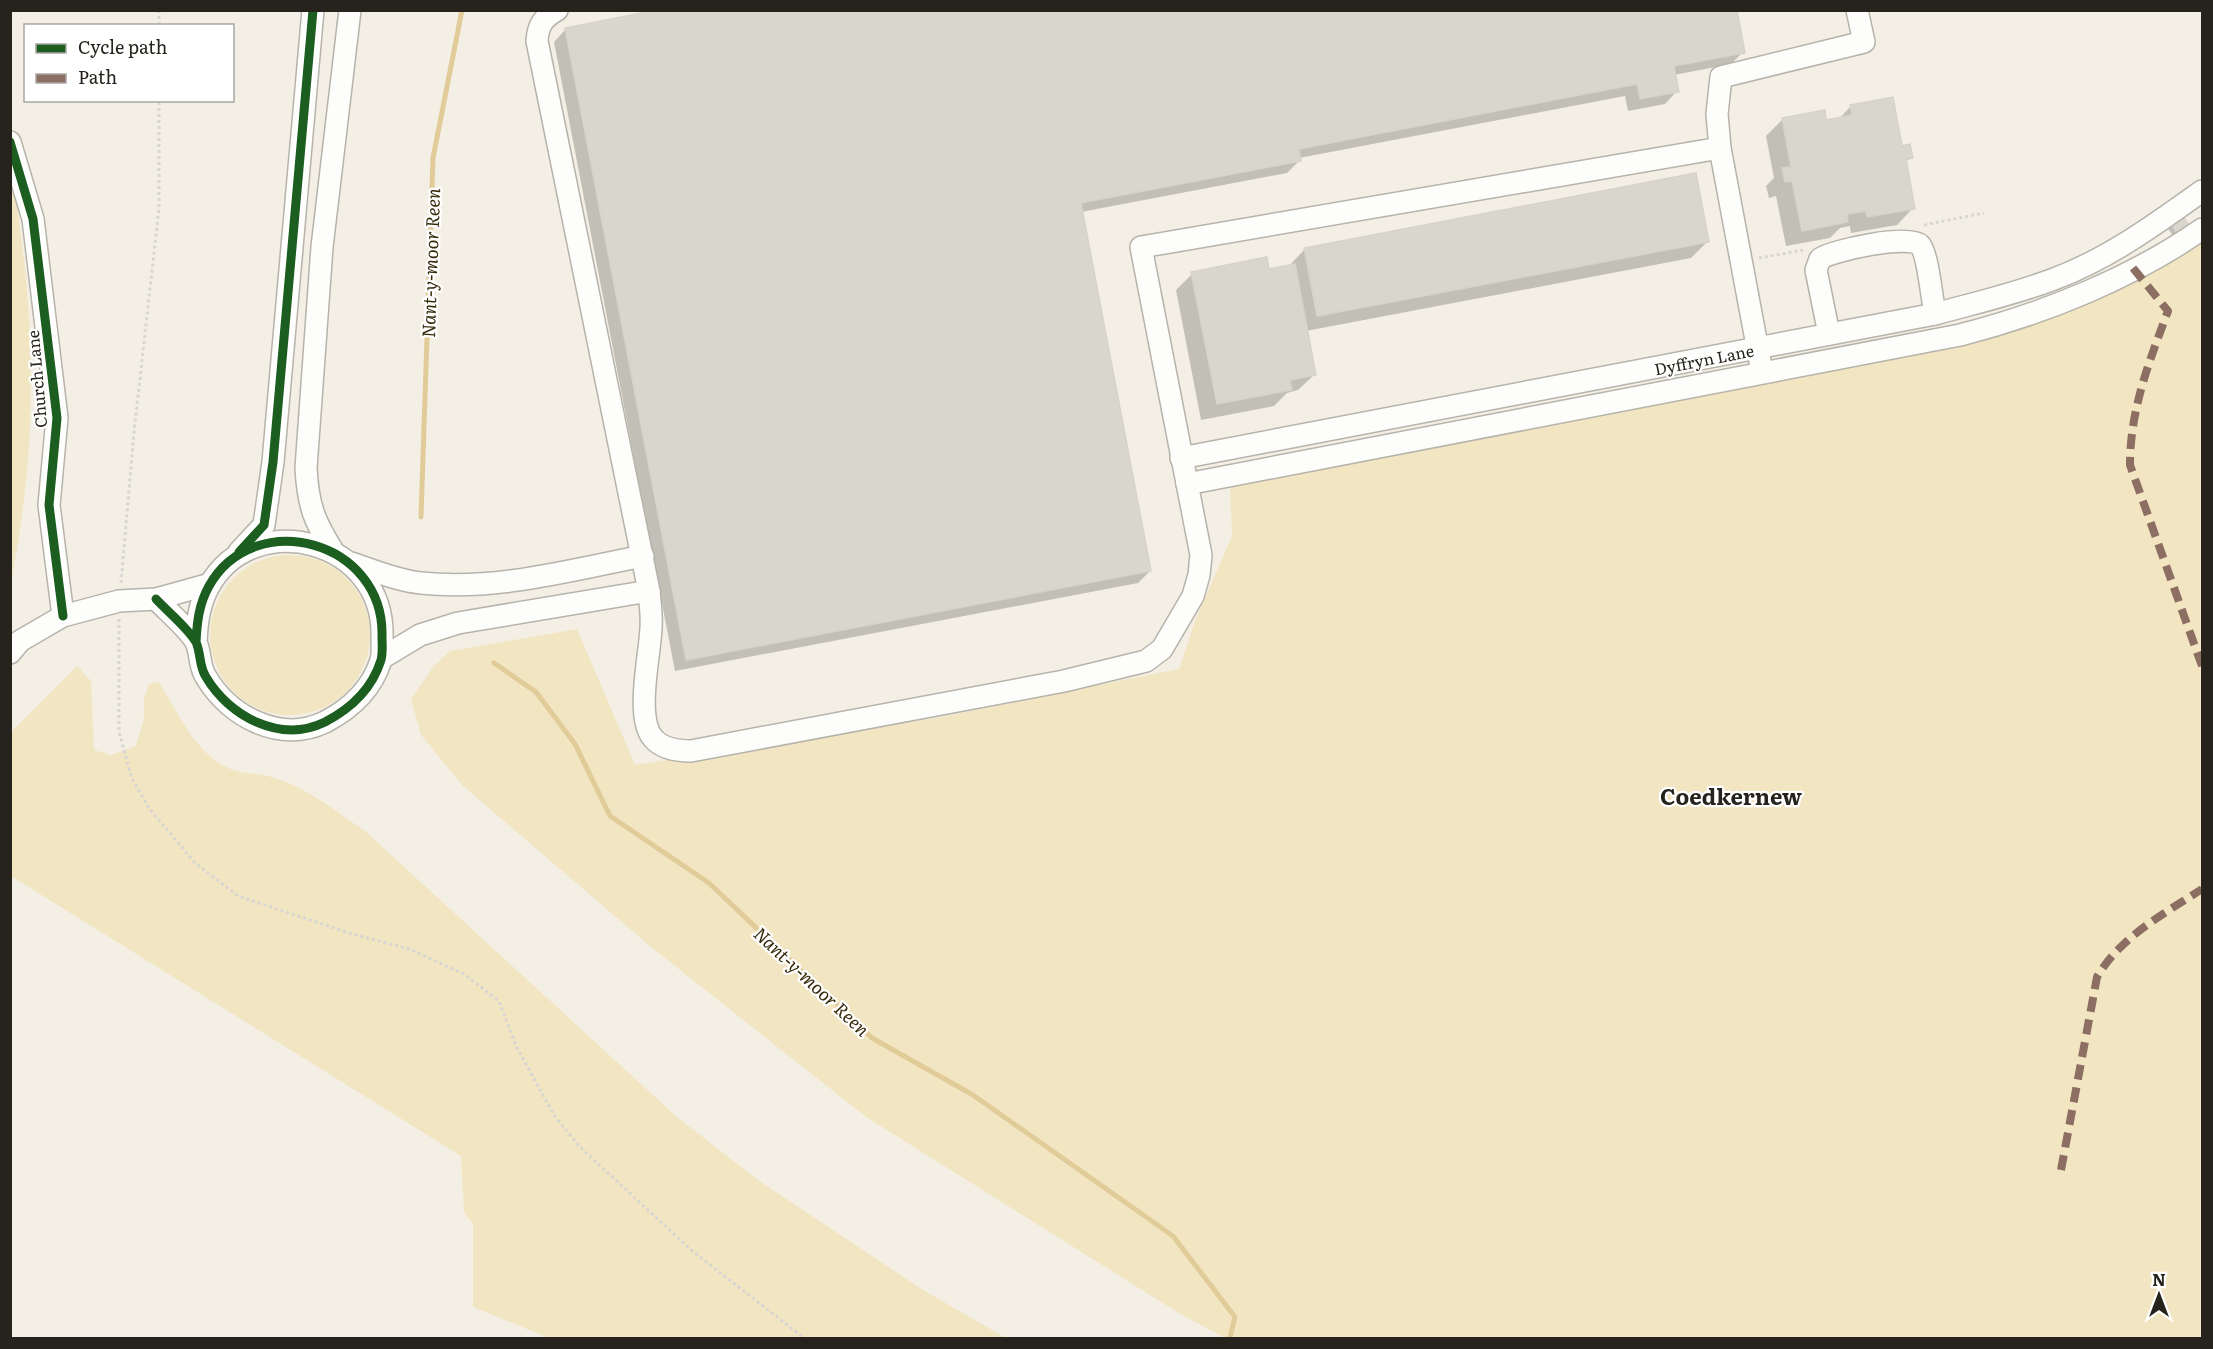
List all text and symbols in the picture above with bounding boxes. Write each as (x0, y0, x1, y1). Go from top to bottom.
legend (24, 24, 234, 102)
text: Cycle path (78, 33, 167, 60)
text: Path (78, 63, 117, 90)
water label: Nant-y-moor Reen (414, 187, 446, 338)
street label: Church Lane (20, 329, 52, 429)
street label: Dyffryn Lane (1652, 338, 1756, 380)
district label: Coedkernew (1660, 779, 1802, 812)
water label: Nant-y-moor Reen (748, 920, 876, 1042)
north arrow (2129, 1265, 2189, 1325)
text: N (2152, 1267, 2166, 1291)

